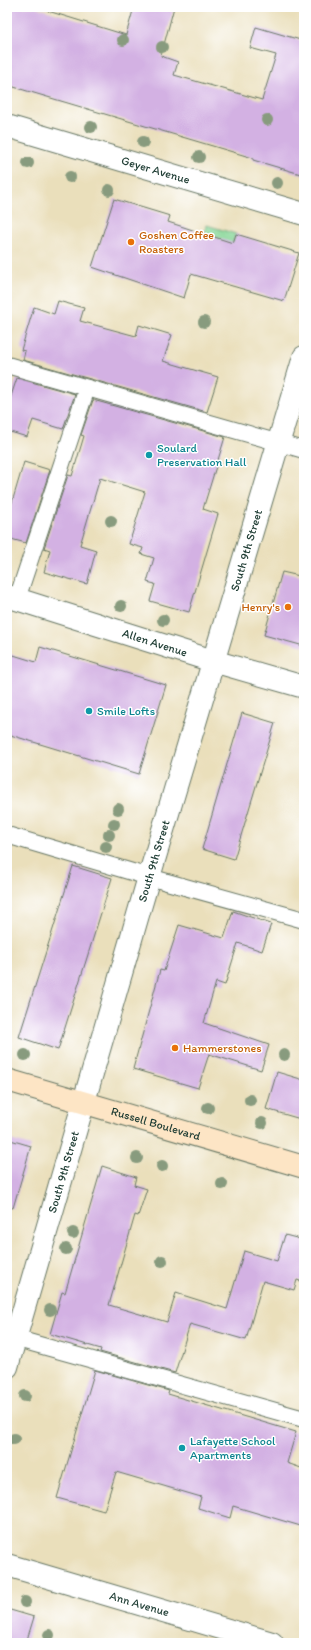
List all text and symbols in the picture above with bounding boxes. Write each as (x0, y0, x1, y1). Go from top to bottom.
street label: Geyer Avenue (120, 153, 192, 187)
place label: Goshen Coffee Roasters (139, 228, 214, 256)
marker: Goshen Coffee Roasters (126, 237, 136, 247)
place label: Soulard Preservation Hall (157, 441, 247, 469)
marker: Soulard Preservation Hall (144, 450, 154, 460)
street label: South 9th Street (228, 507, 265, 593)
place label: Henry's (241, 600, 280, 614)
marker: Henry's (283, 602, 293, 612)
street label: Allen Avenue (121, 626, 189, 660)
place label: Smile Lofts (97, 704, 155, 718)
marker: Smile Lofts (84, 706, 94, 716)
street label: South 9th Street (135, 818, 173, 903)
place label: Hammerstones (183, 1041, 262, 1055)
marker: Hammerstones (170, 1043, 180, 1053)
street label: Russell Boulevard (109, 1104, 203, 1143)
street label: South 9th Street (45, 1129, 82, 1215)
place label: Lafayette School Apartments (190, 1434, 276, 1462)
marker: Lafayette School Apartments (177, 1443, 187, 1453)
street label: Ann Avenue (108, 1589, 171, 1619)

